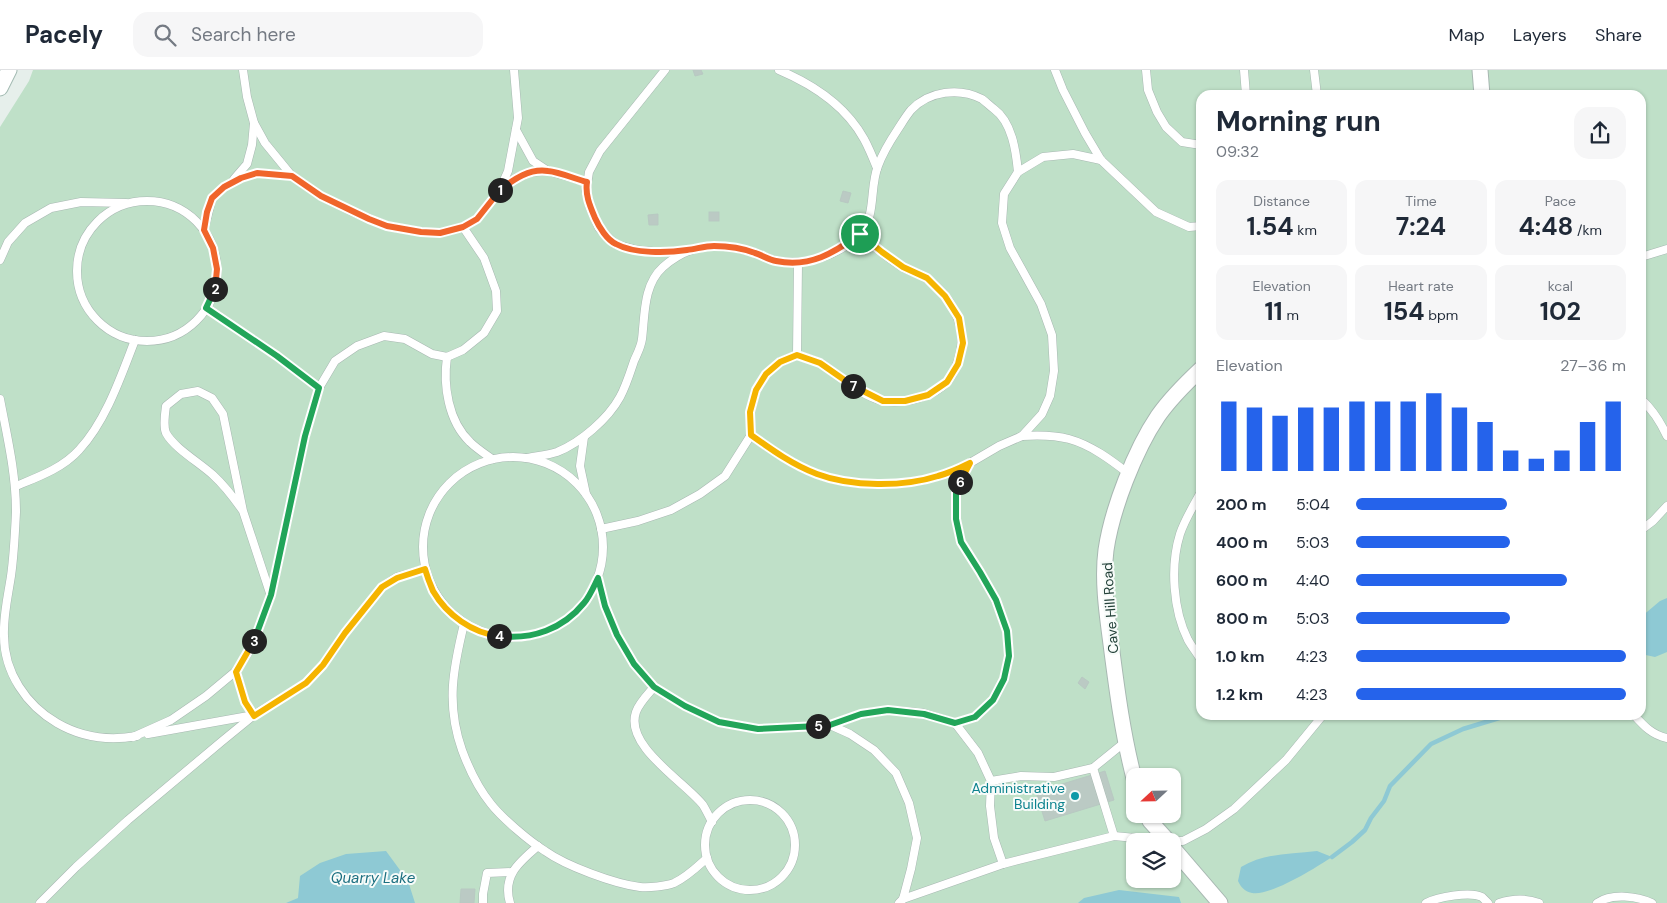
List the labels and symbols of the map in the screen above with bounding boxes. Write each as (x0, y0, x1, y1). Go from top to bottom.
pin: 1 (488, 178, 512, 202)
pin (839, 213, 881, 255)
pin: 2 (202, 276, 228, 302)
pin: 7 (840, 374, 866, 398)
pin: 6 (948, 470, 972, 494)
street label: Cave Hill Road (1098, 562, 1122, 654)
pin: 4 (486, 624, 512, 648)
pin: 3 (242, 628, 266, 654)
pin: 5 (806, 714, 830, 738)
north arrow (1126, 768, 1181, 822)
place label: Administrative Building (971, 779, 1065, 813)
marker: Administrative Building (1069, 790, 1081, 802)
water label: Quarry Lake (331, 868, 416, 888)

